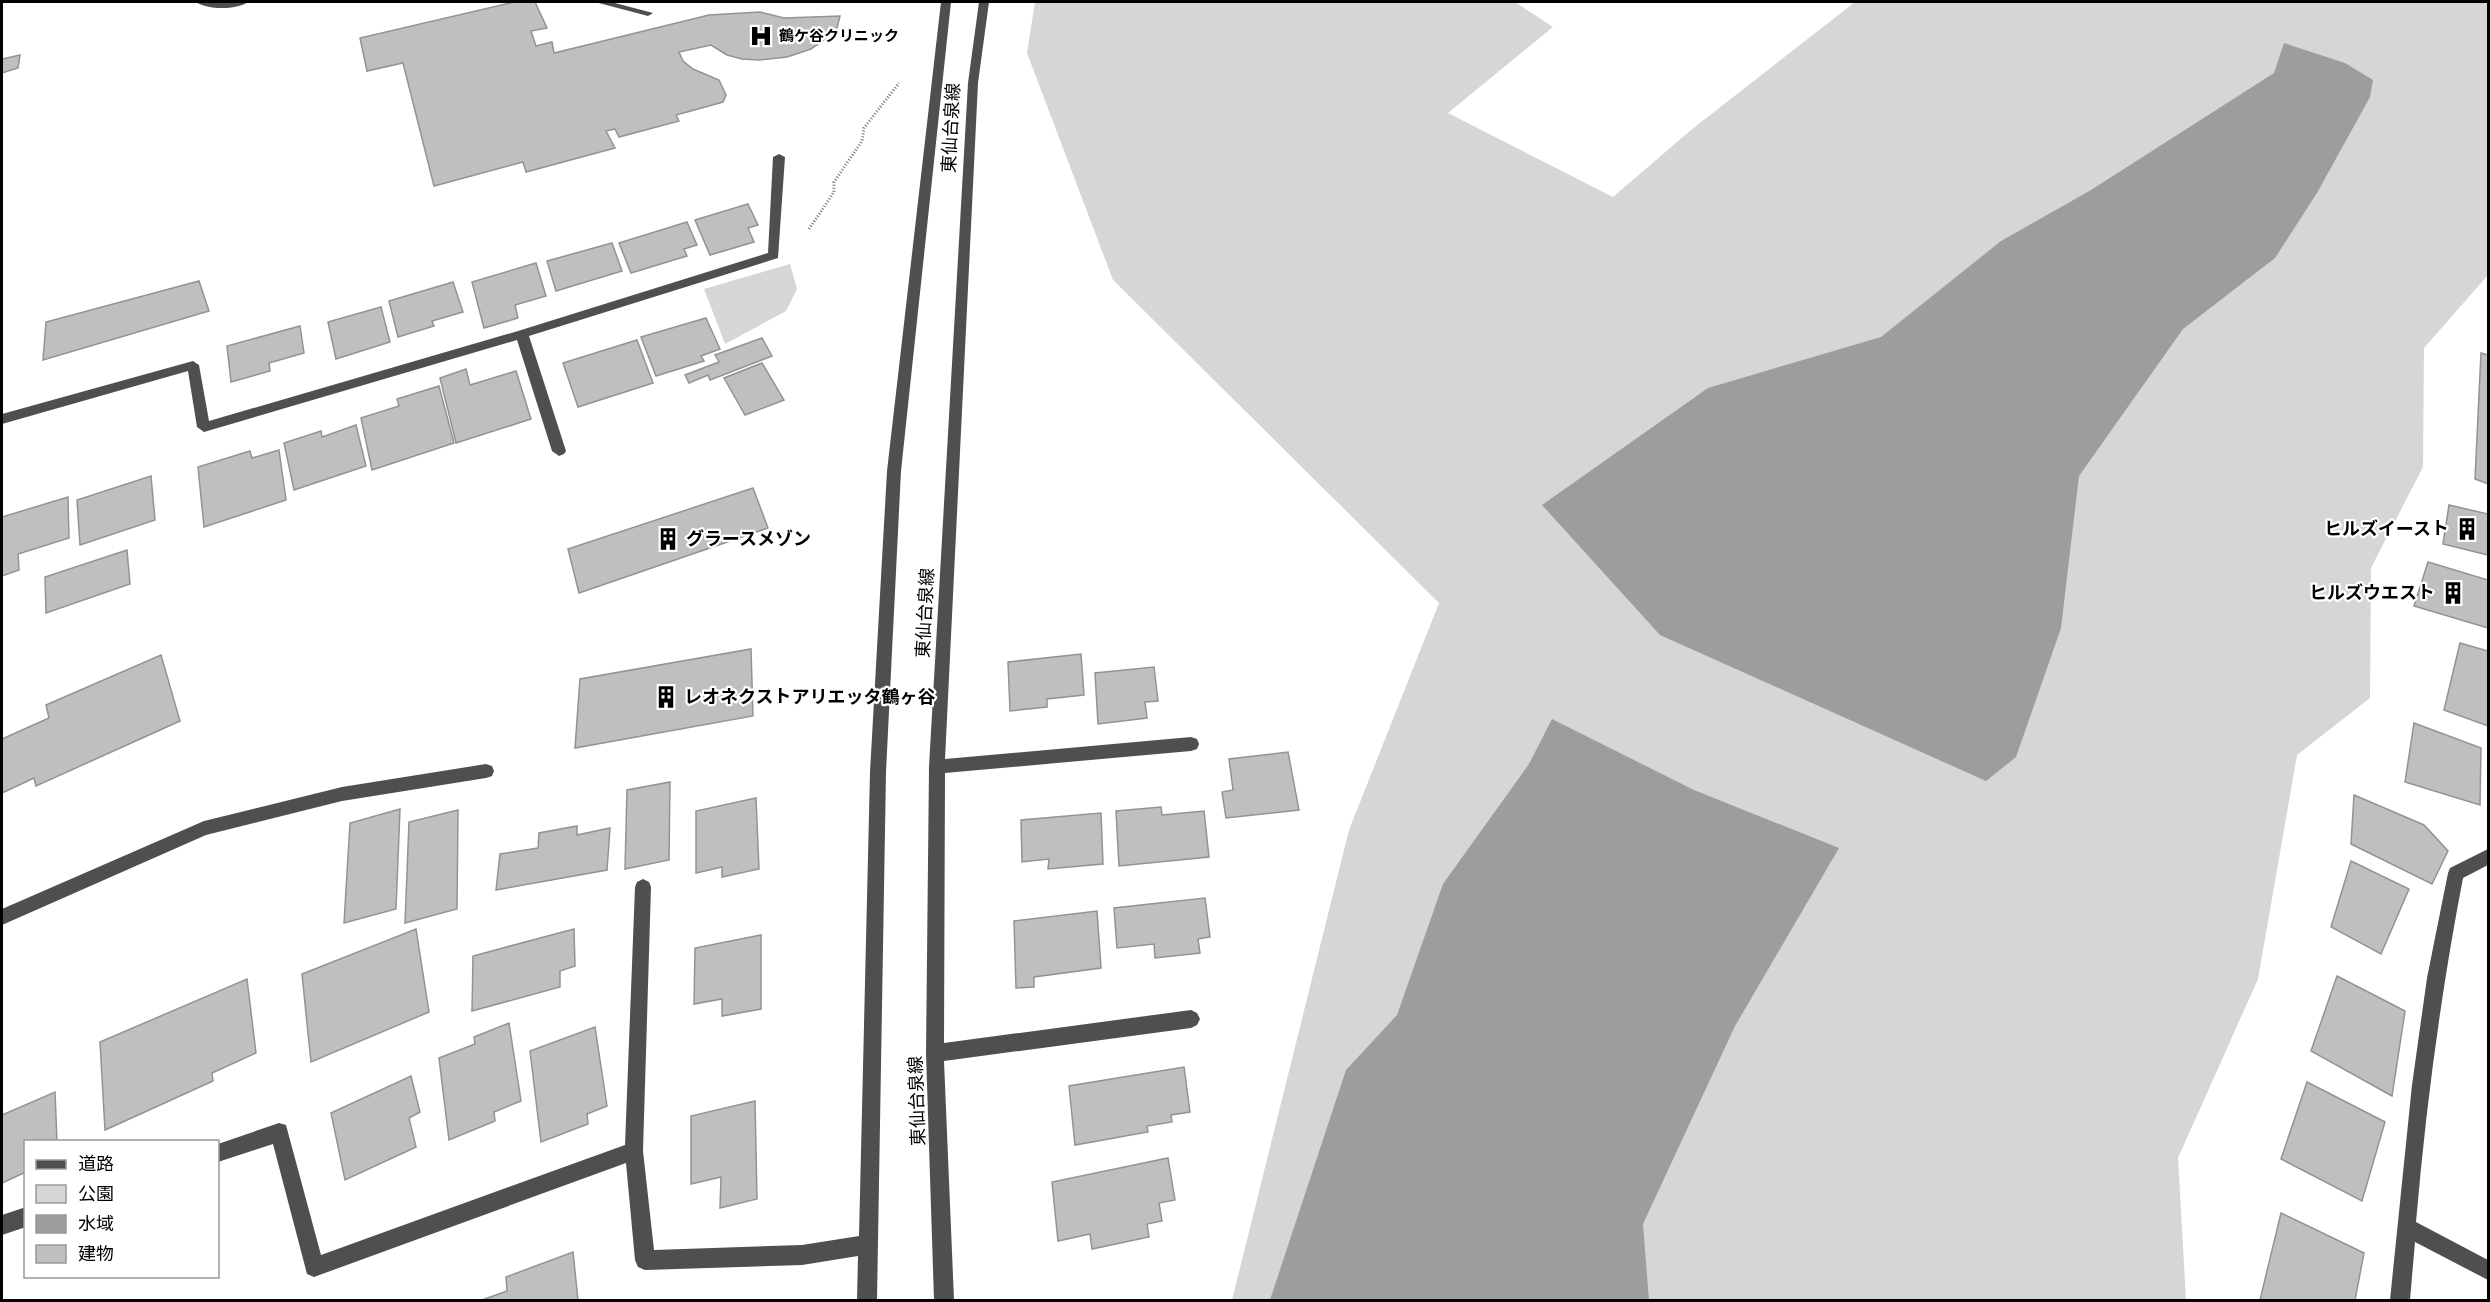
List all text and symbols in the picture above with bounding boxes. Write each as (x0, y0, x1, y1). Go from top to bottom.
hospital icon: 鶴ケ谷クリニック (748, 23, 774, 49)
place label: 鶴ケ谷クリニック (779, 27, 899, 45)
street label: 東仙台泉線 (938, 82, 964, 174)
building icon: ヒルズイースト (2454, 516, 2480, 542)
place label: ヒルズイースト (2324, 518, 2449, 540)
building icon: グラースメゾン (655, 526, 681, 552)
place label: グラースメゾン (686, 528, 811, 550)
street label: 東仙台泉線 (912, 567, 938, 659)
building icon: ヒルズウエスト (2440, 580, 2466, 606)
place label: ヒルズウエスト (2309, 582, 2435, 604)
building icon: レオネクストアリエッタ鶴ヶ谷 (653, 684, 679, 710)
place label: レオネクストアリエッタ鶴ヶ谷 (684, 686, 935, 708)
street label: 東仙台泉線 (904, 1056, 930, 1146)
legend (24, 1140, 219, 1278)
text: 道路 (78, 1153, 114, 1175)
text: 公園 (78, 1183, 114, 1205)
text: 水域 (78, 1213, 114, 1235)
text: 建物 (78, 1243, 114, 1265)

